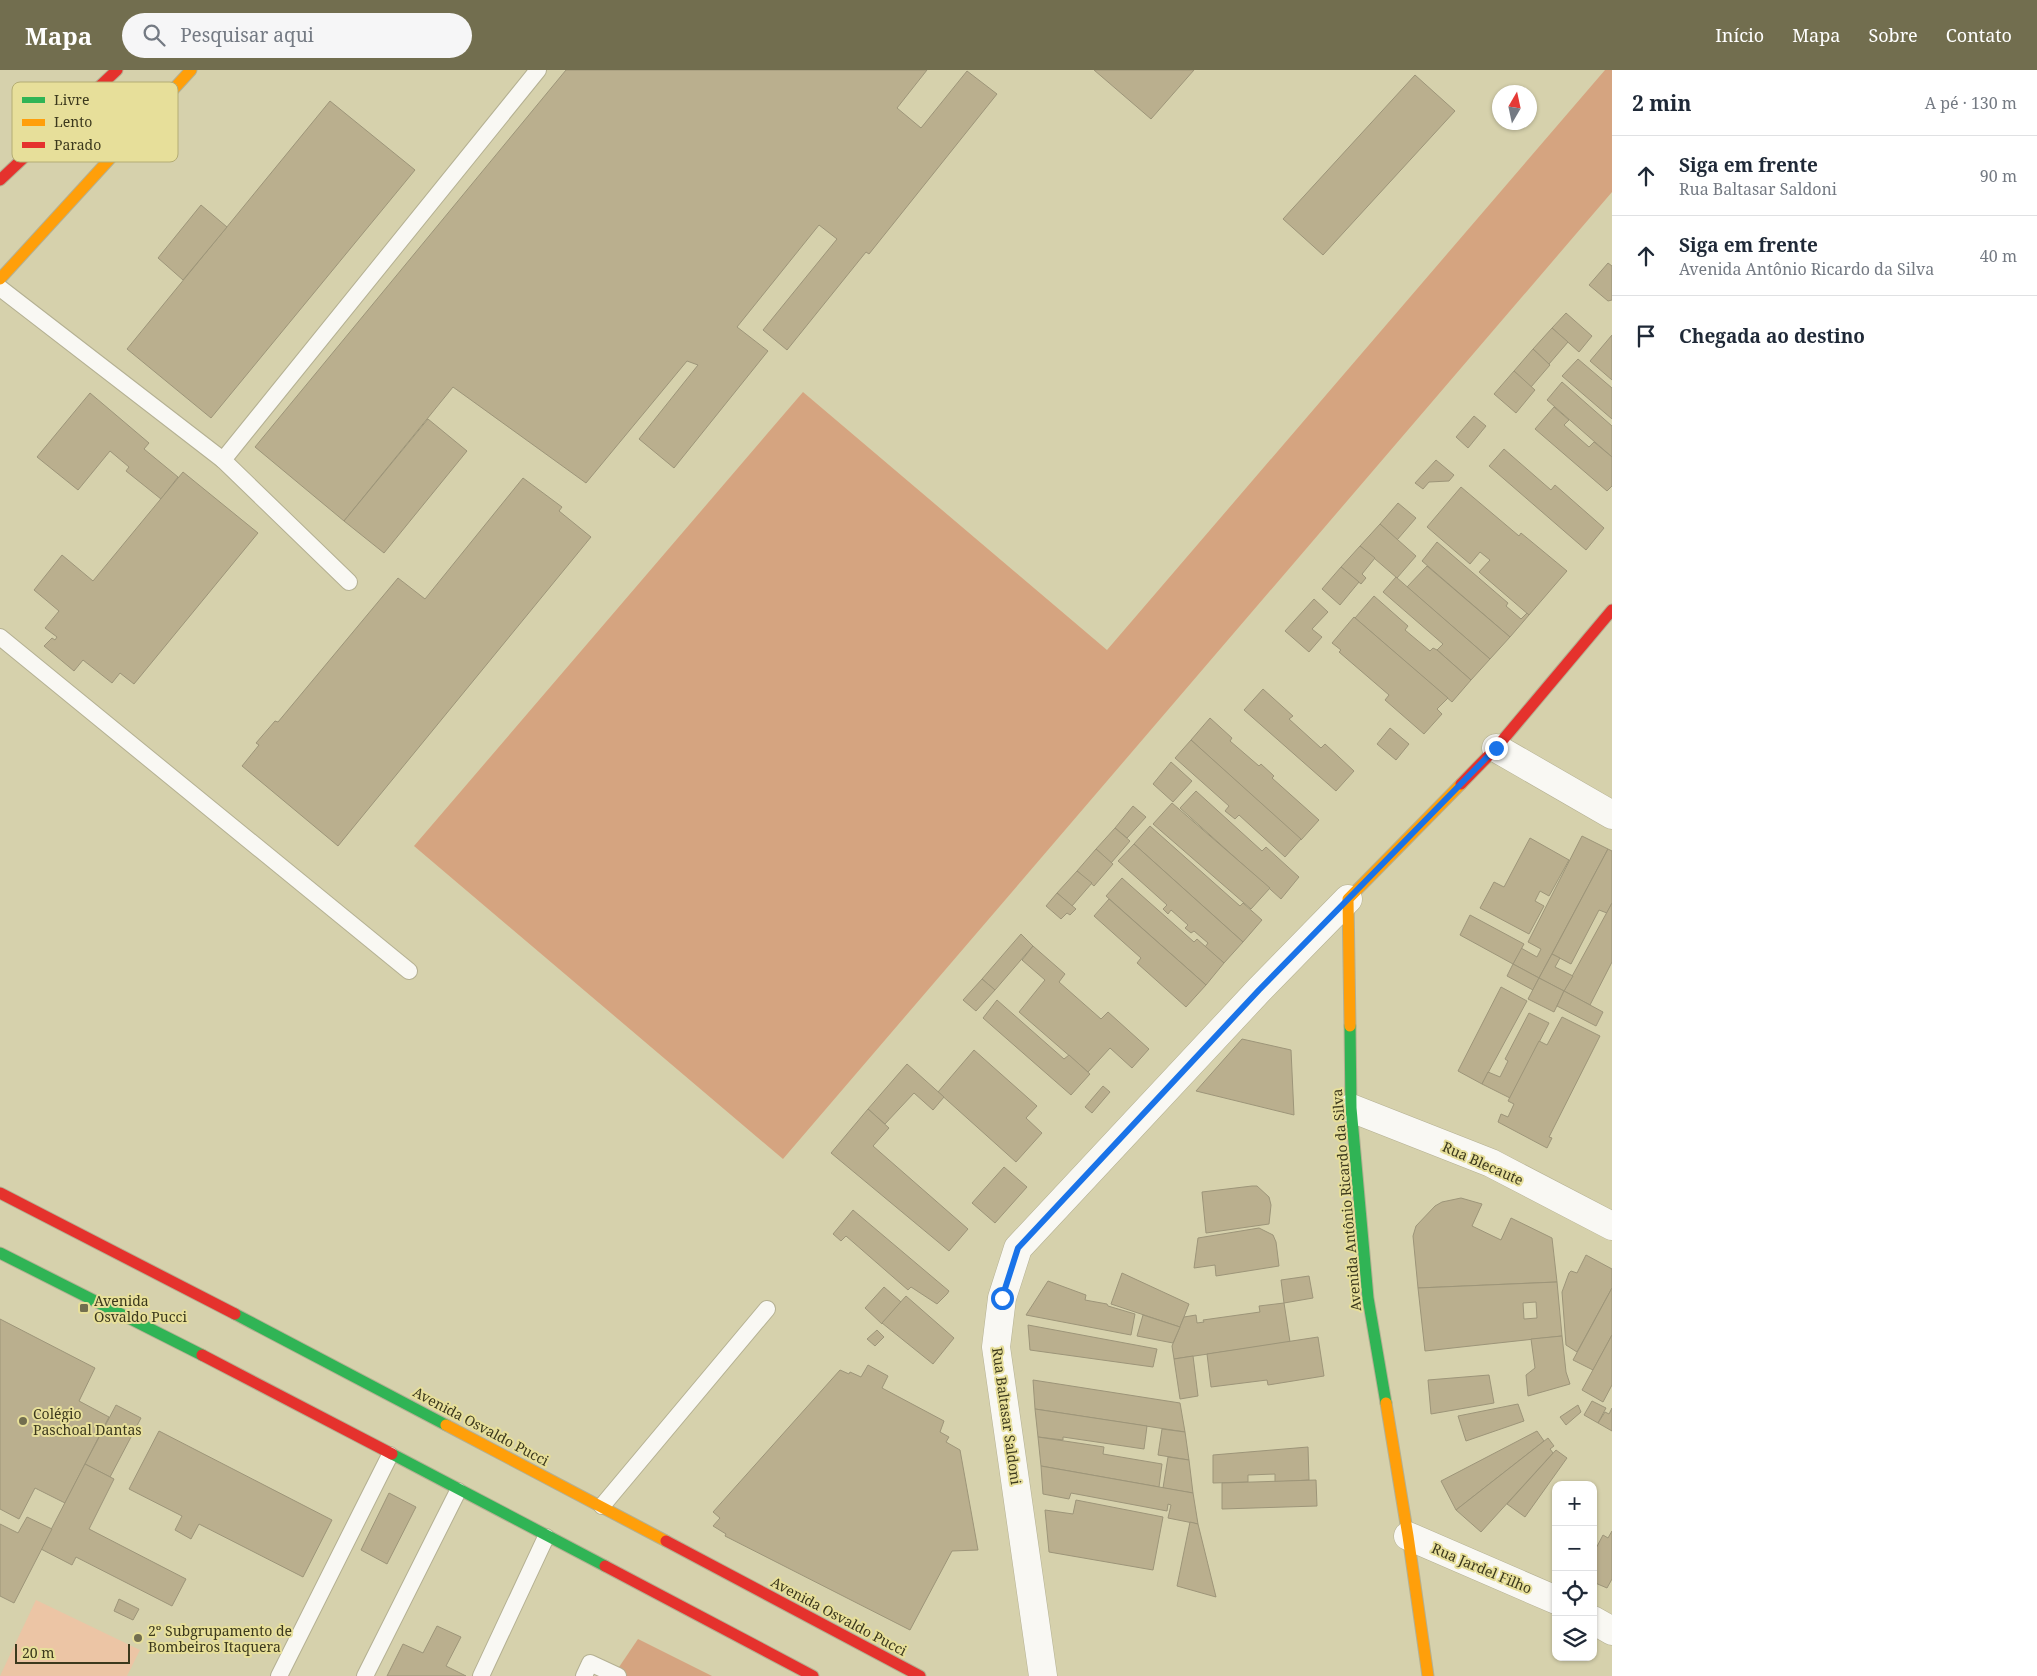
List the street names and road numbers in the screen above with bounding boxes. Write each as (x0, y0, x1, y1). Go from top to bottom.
street label: Avenida Antônio Ricardo da Silva (1327, 1088, 1365, 1312)
street label: Rua Blecaute (1440, 1137, 1526, 1189)
street label: Rua Baltasar Saldoni (988, 1346, 1026, 1486)
street label: Avenida Osvaldo Pucci (410, 1382, 553, 1470)
street label: Rua Jardel Filho (1429, 1538, 1535, 1598)
street label: Avenida Osvaldo Pucci (768, 1572, 911, 1660)

